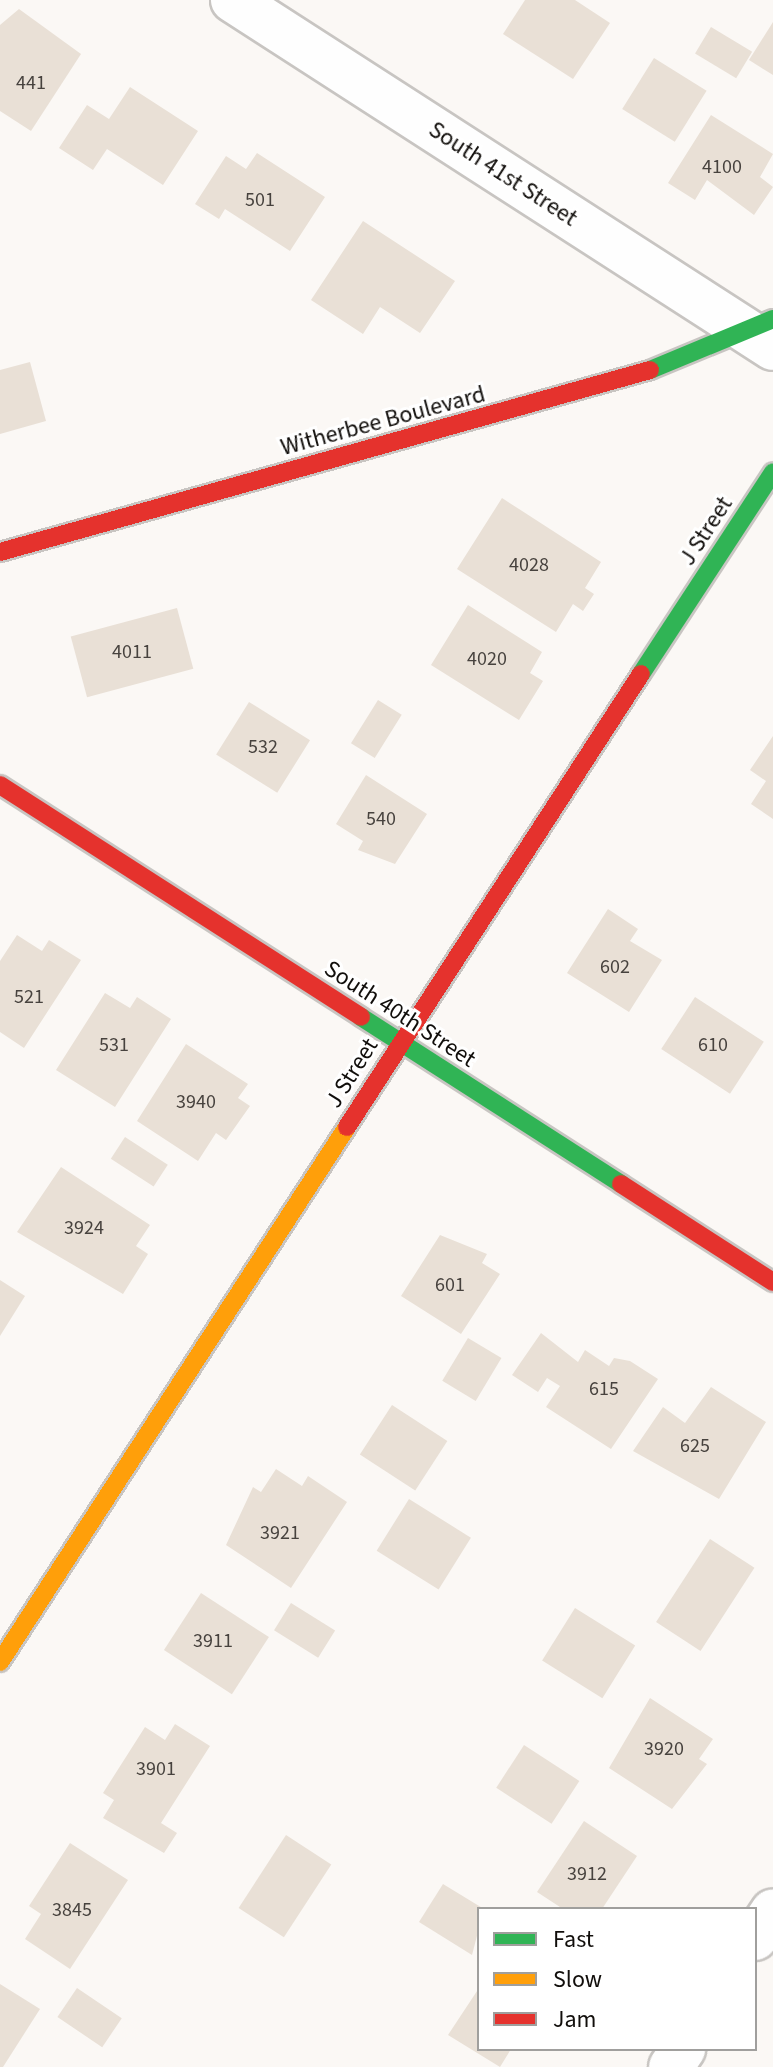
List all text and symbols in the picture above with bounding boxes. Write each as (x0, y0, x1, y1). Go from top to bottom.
house number: 441 (16, 71, 46, 95)
street label: South 41st Street (423, 115, 583, 233)
house number: 4100 (702, 155, 742, 179)
house number: 501 (245, 188, 275, 212)
street label: Witherbee Boulevard (278, 380, 488, 462)
street label: J Street (673, 491, 739, 571)
house number: 4028 (509, 553, 549, 577)
house number: 4011 (112, 640, 152, 664)
house number: 4020 (467, 647, 507, 671)
house number: 532 (248, 735, 278, 759)
house number: 540 (366, 807, 396, 831)
street label: South 40th Street (319, 954, 481, 1074)
house number: 602 (600, 955, 630, 979)
house number: 521 (14, 985, 44, 1009)
house number: 531 (99, 1033, 129, 1057)
street label: J Street (320, 1033, 384, 1113)
house number: 610 (698, 1033, 728, 1057)
house number: 3940 (176, 1090, 216, 1114)
house number: 3924 (64, 1216, 104, 1240)
house number: 601 (435, 1273, 465, 1297)
house number: 615 (589, 1377, 619, 1401)
house number: 625 (680, 1434, 710, 1458)
house number: 3921 (260, 1521, 300, 1545)
house number: 3911 (193, 1629, 233, 1653)
house number: 3920 (644, 1737, 684, 1761)
house number: 3901 (136, 1757, 176, 1781)
house number: 3912 (567, 1862, 607, 1886)
house number: 3845 (52, 1898, 92, 1922)
legend (477, 1907, 757, 2051)
text: Fast (553, 1922, 594, 1957)
text: Slow (553, 1962, 602, 1997)
text: Jam (553, 2002, 597, 2037)

